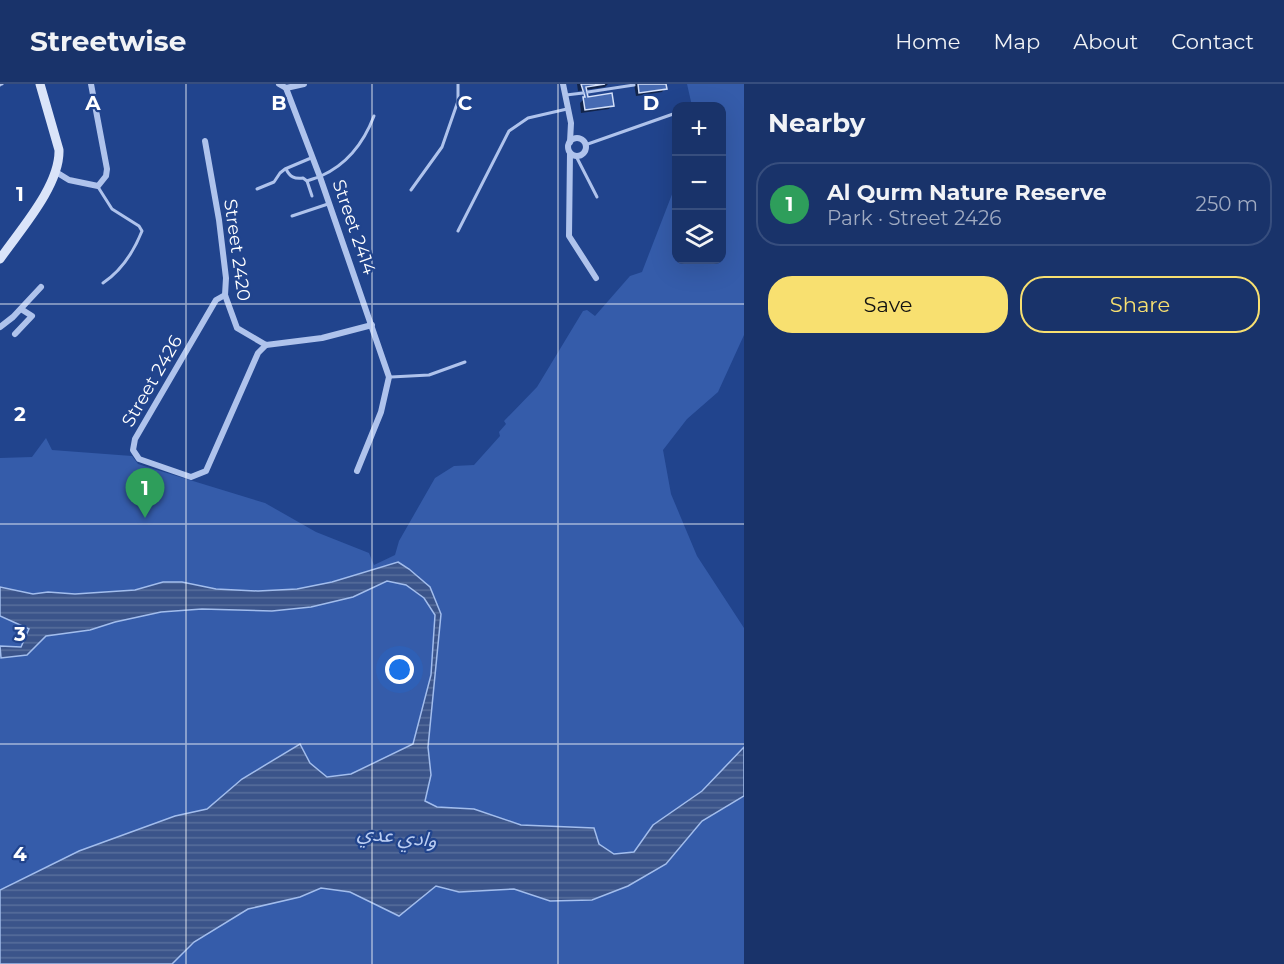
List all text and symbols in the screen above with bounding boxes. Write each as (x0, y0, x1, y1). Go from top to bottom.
text: Streetwise (30, 24, 186, 58)
text: Home (895, 29, 960, 54)
text: Map (993, 29, 1040, 54)
text: About (1073, 29, 1138, 54)
text: Contact (1171, 29, 1254, 54)
text: A (84, 91, 101, 115)
text: B (271, 91, 287, 115)
text: C (458, 91, 473, 115)
text: D (643, 91, 659, 115)
map controls (672, 102, 726, 264)
button: + (672, 102, 726, 156)
text: Nearby (768, 107, 865, 139)
button: − (672, 156, 726, 210)
street label: Street 2414 (328, 177, 381, 277)
text: Al Qurm Nature Reserve (827, 179, 1107, 206)
text: 1 (16, 182, 24, 206)
text: 1 (786, 192, 793, 216)
text: 250 m (1196, 192, 1258, 216)
street label: Street 2420 (219, 198, 255, 302)
text: Park · Street 2426 (827, 206, 1002, 230)
button: layers (672, 210, 726, 264)
button: Save (768, 276, 1008, 333)
button: Share (1020, 276, 1260, 333)
street label: Street 2426 (117, 331, 187, 431)
text: 2 (14, 402, 26, 426)
pin: 1 (126, 468, 164, 518)
text: 3 (13, 622, 26, 646)
your location (385, 655, 414, 684)
water label: وادي عدي (356, 820, 438, 856)
text: 4 (13, 842, 27, 866)

